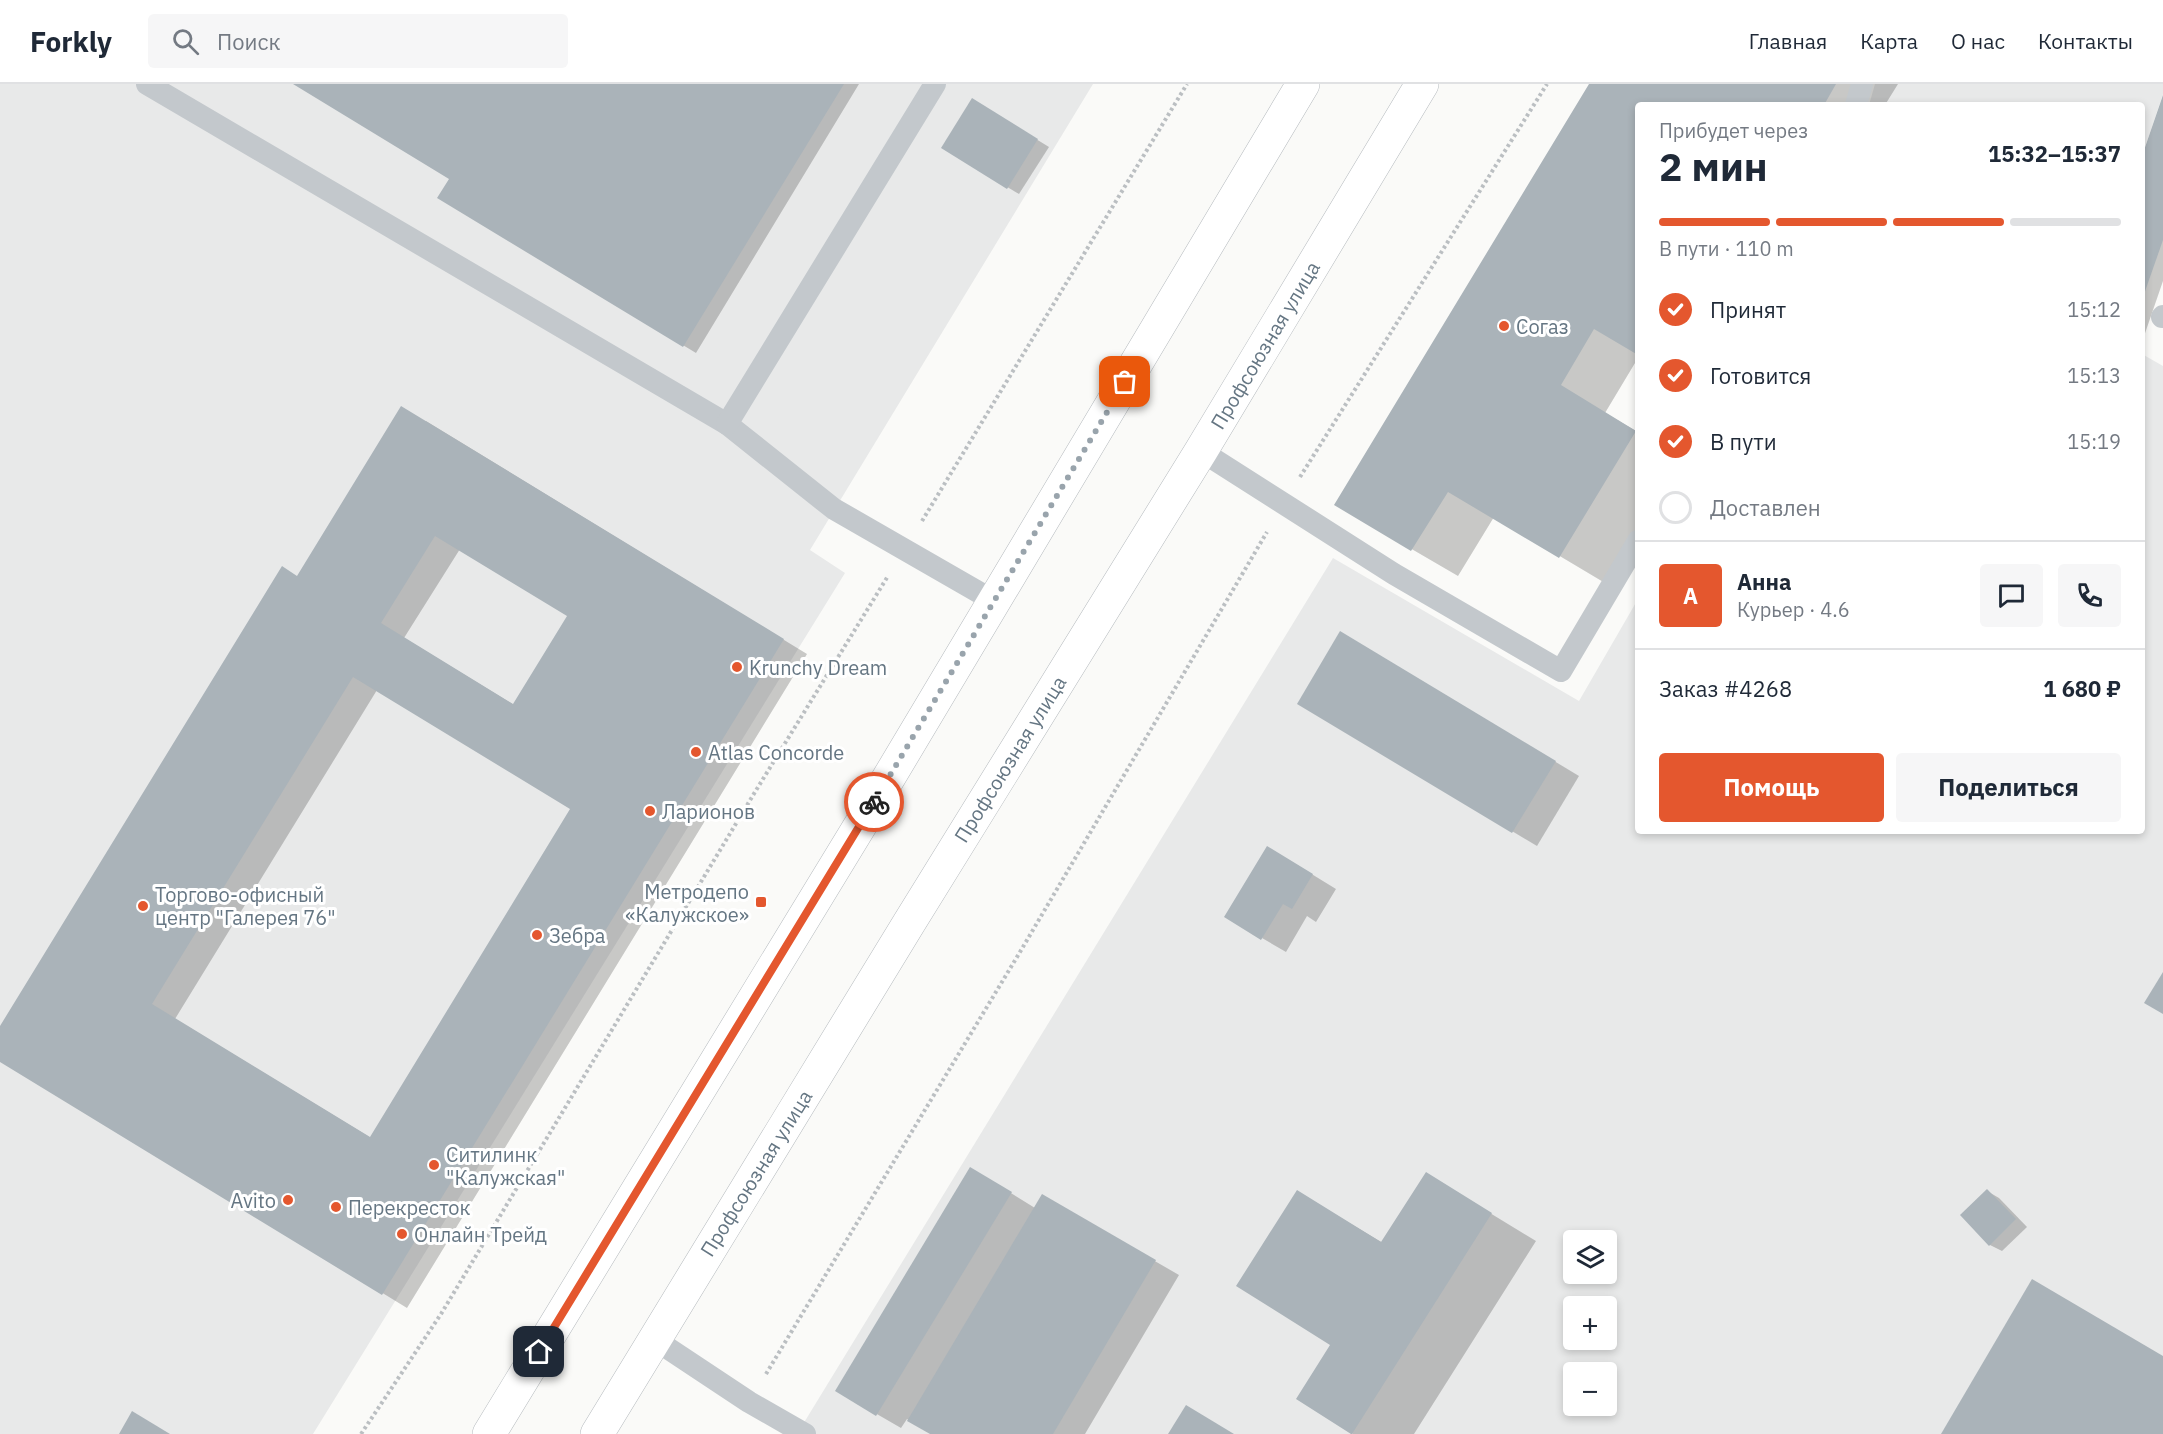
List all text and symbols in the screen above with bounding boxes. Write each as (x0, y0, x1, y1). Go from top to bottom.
search box (148, 14, 568, 68)
text: Forkly (30, 23, 112, 60)
icon: search (169, 25, 202, 58)
text: Поиск (217, 27, 281, 56)
text: Главная (1749, 27, 1827, 55)
text: Карта (1860, 27, 1918, 55)
text: О нас (1951, 27, 2005, 55)
text: Контакты (2038, 27, 2133, 55)
text: Прибудет через (1659, 117, 1808, 144)
text: 15:32–15:37 (1988, 139, 2121, 168)
text: 2 мин (1659, 141, 1768, 192)
text: В пути · 110 m (1659, 235, 1794, 262)
street label: Профсоюзная улица (1204, 256, 1326, 434)
icon: check (1659, 293, 1692, 326)
text: Принят (1710, 295, 1786, 324)
text: 15:12 (2067, 296, 2121, 323)
place label: Согаз (1516, 313, 1569, 340)
marker: Согаз (1497, 319, 1511, 333)
pin (1099, 356, 1150, 407)
icon: check (1659, 359, 1692, 392)
text: Готовится (1710, 361, 1811, 390)
text: 15:13 (2067, 362, 2121, 389)
icon: bag (1108, 365, 1141, 398)
icon: check (1659, 425, 1692, 458)
text: В пути (1710, 427, 1777, 456)
text: 15:19 (2067, 428, 2121, 455)
text: Доставлен (1710, 493, 1821, 522)
button: chat (1980, 564, 2043, 627)
button: phone (2058, 564, 2121, 627)
text: Анна (1737, 567, 1792, 596)
text: А (1683, 581, 1698, 610)
text: Курьер · 4.6 (1737, 596, 1850, 623)
place label: Krunchy Dream (749, 654, 887, 681)
marker: Krunchy Dream (730, 660, 744, 674)
street label: Профсоюзная улица (948, 670, 1072, 847)
text: Заказ #4268 (1659, 674, 1792, 703)
text: 1 680 ₽ (2043, 674, 2121, 703)
place label: Atlas Concorde (708, 739, 844, 766)
marker: Atlas Concorde (689, 745, 703, 759)
button: Помощь (1659, 753, 1884, 822)
button: Поделиться (1896, 753, 2121, 822)
courier (844, 772, 904, 832)
icon: bike (858, 786, 891, 819)
place label: Ларионов (662, 798, 755, 825)
marker: Ларионов (643, 804, 657, 818)
place label: Метродепо «Калужское» (625, 878, 749, 928)
place label: Торгово-офисный центр "Галерея 76" (155, 881, 336, 931)
marker: Метродепо «Калужское» (754, 895, 768, 909)
marker: Торгово-офисный центр "Галерея 76" (136, 899, 150, 913)
place label: Зебра (549, 922, 606, 949)
marker: Зебра (530, 928, 544, 942)
street label: Профсоюзная улица (694, 1084, 818, 1261)
place label: Ситилинк "Калужская" (446, 1141, 565, 1191)
marker: Ситилинк "Калужская" (427, 1158, 441, 1172)
place label: Avito (231, 1187, 276, 1214)
marker: Avito (281, 1193, 295, 1207)
place label: Перекресток (348, 1194, 471, 1221)
marker: Перекресток (329, 1200, 343, 1214)
place label: Онлайн Трейд (414, 1221, 547, 1248)
marker: Онлайн Трейд (395, 1227, 409, 1241)
map controls (1563, 1230, 1617, 1416)
button: layers (1563, 1230, 1617, 1284)
button: + (1563, 1296, 1617, 1350)
pin (513, 1326, 564, 1377)
icon: home (522, 1335, 555, 1368)
button: − (1563, 1362, 1617, 1416)

